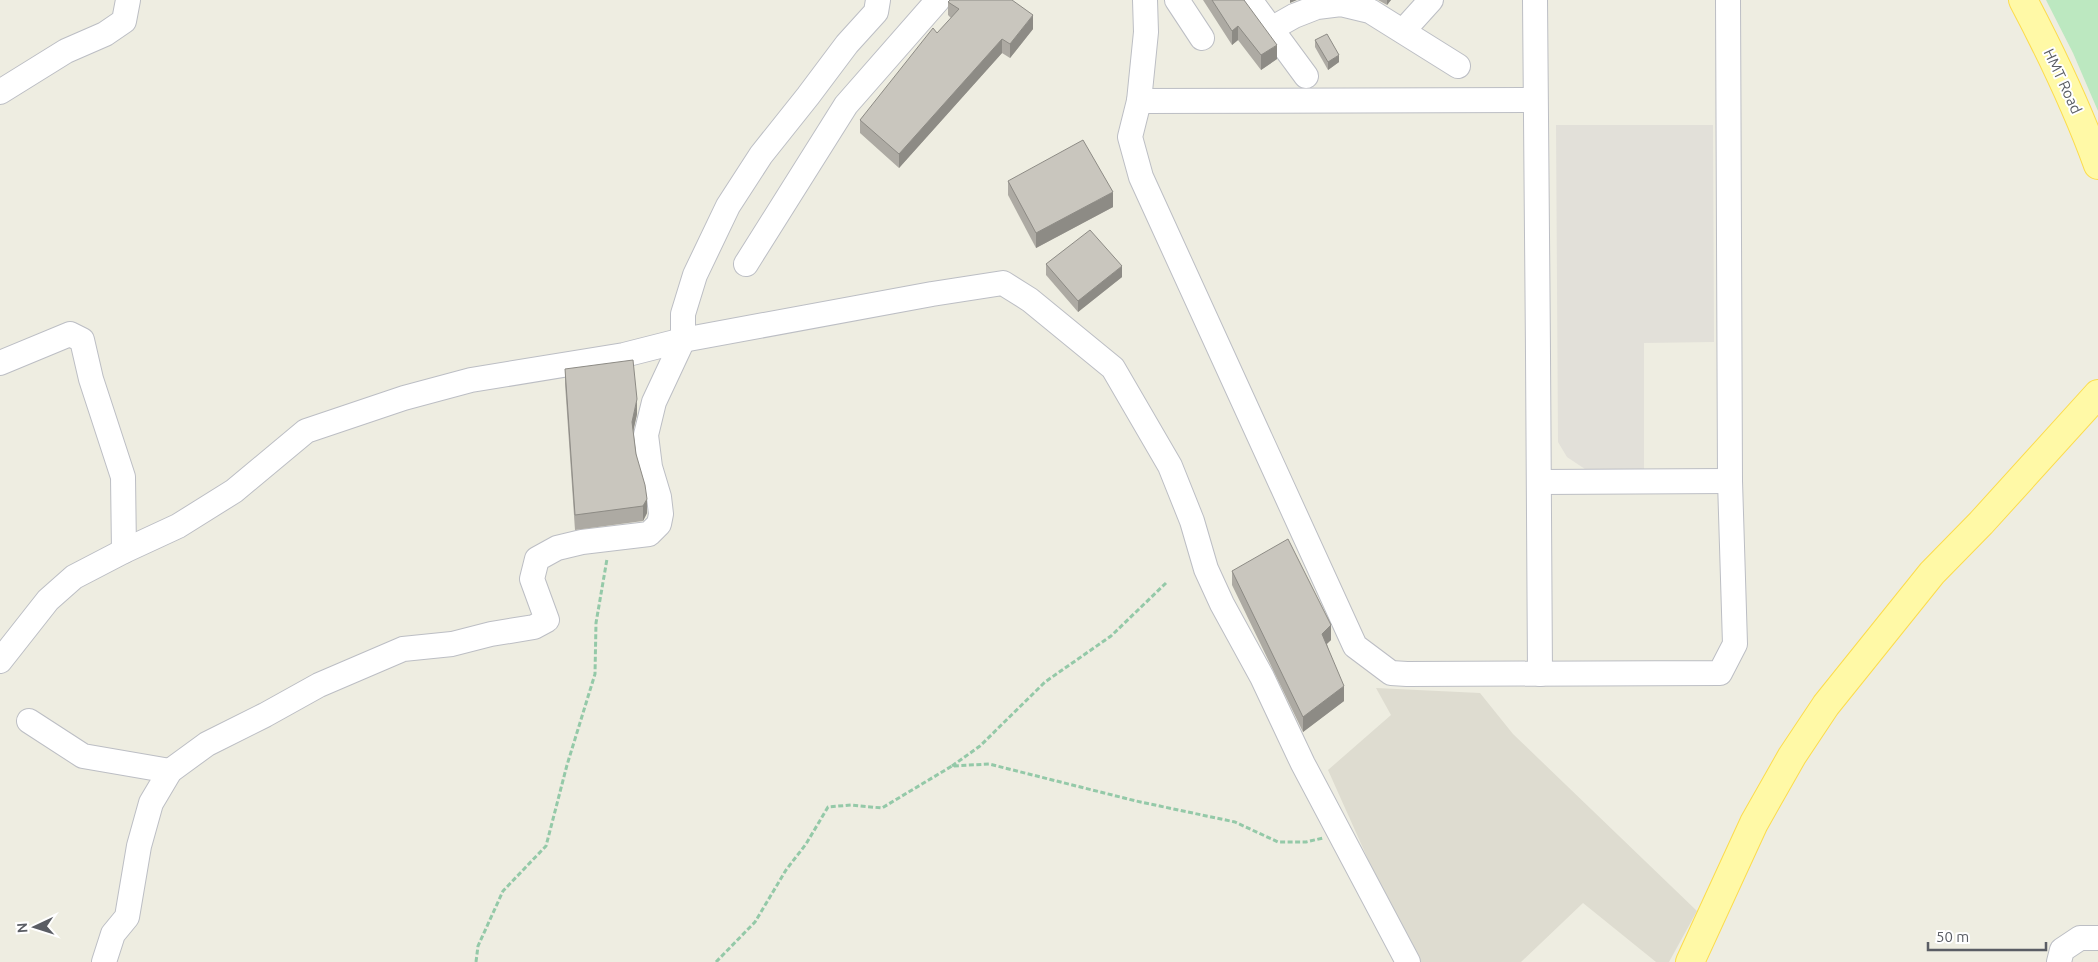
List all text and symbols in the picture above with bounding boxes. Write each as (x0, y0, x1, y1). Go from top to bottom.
street label: HMT Road (2041, 46, 2085, 116)
north arrow (10, 902, 60, 952)
scale bar (1928, 920, 2046, 952)
text: N (14, 922, 30, 934)
text: 50 m (1936, 928, 1969, 945)

